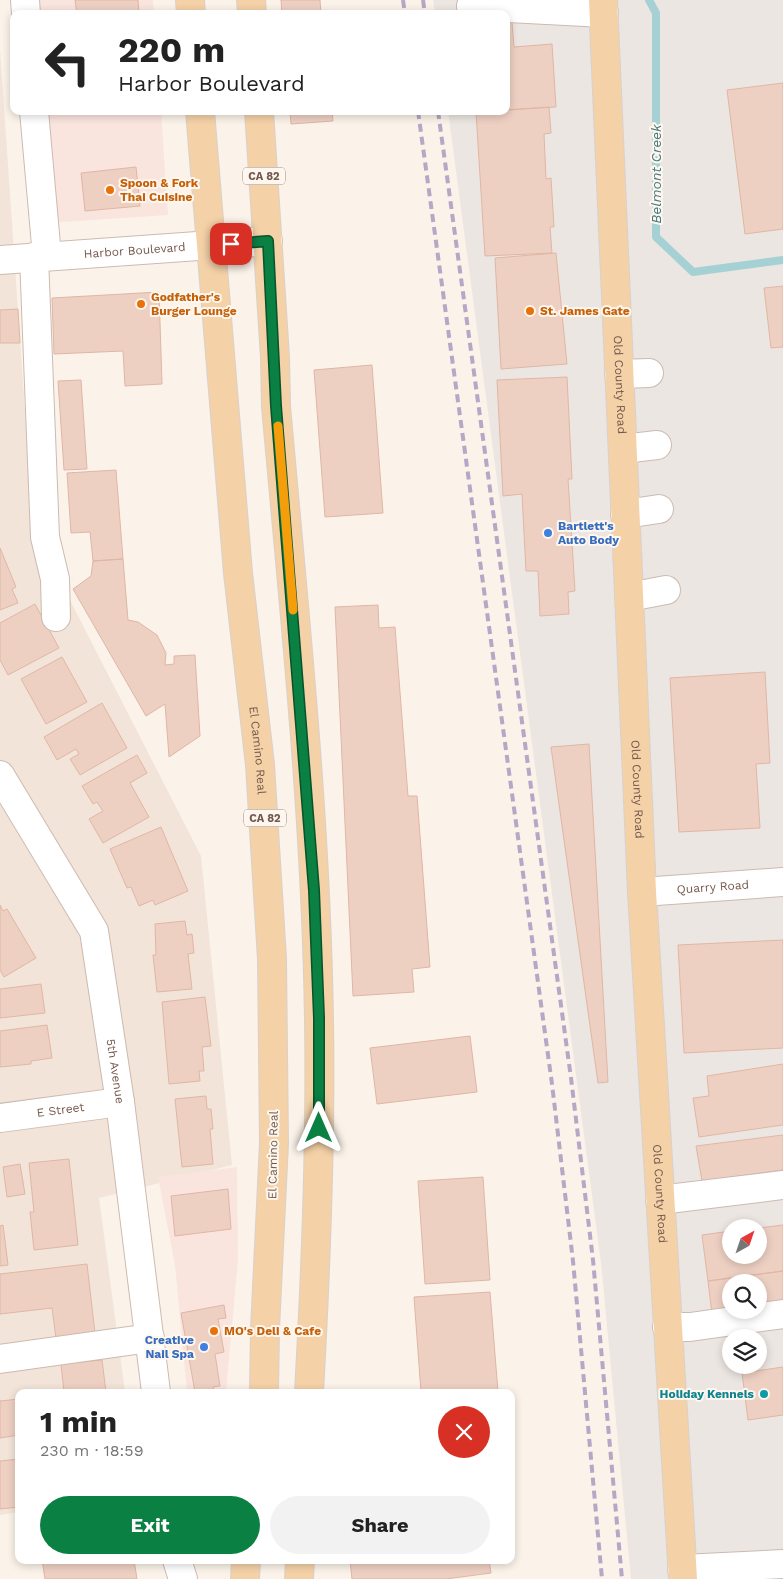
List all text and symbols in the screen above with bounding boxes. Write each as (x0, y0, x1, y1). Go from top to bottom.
text: 220 m (118, 29, 225, 71)
icon: left (35, 30, 100, 95)
text: Harbor Boulevard (118, 71, 305, 96)
water label: Belmont Creek (648, 124, 664, 224)
road number: CA 82 (243, 168, 285, 185)
place label: Spoon & Fork Thai Cuisine (120, 176, 199, 204)
marker: Spoon & Fork Thai Cuisine (104, 184, 116, 196)
pin (210, 223, 252, 265)
icon: arrive (217, 230, 245, 258)
street label: Harbor Boulevard (83, 240, 186, 261)
place label: Godfather's Burger Lounge (151, 290, 237, 318)
marker: Godfather's Burger Lounge (135, 298, 147, 310)
place label: St. James Gate (540, 304, 630, 318)
marker: St. James Gate (524, 305, 536, 317)
street label: Old County Road (611, 335, 629, 434)
place label: Bartlett's Auto Body (558, 519, 619, 547)
marker: Bartlett's Auto Body (542, 527, 554, 539)
street label: El Camino Real (246, 705, 269, 795)
street label: Old County Road (628, 740, 647, 839)
road number: CA 82 (244, 810, 286, 826)
street label: Quarry Road (676, 877, 749, 897)
street label: 5th Avenue (103, 1038, 127, 1105)
street label: E Street (36, 1100, 85, 1120)
position arrow (292, 1101, 344, 1153)
street label: El Camino Real (265, 1110, 281, 1199)
street label: Old County Road (650, 1144, 670, 1243)
north arrow (722, 1219, 768, 1264)
map controls (722, 1219, 767, 1374)
button: search (722, 1274, 767, 1319)
place label: MO's Deli & Cafe (224, 1324, 321, 1338)
marker: MO's Deli & Cafe (208, 1325, 220, 1337)
button: layers (722, 1329, 767, 1374)
place label: Creative Nail Spa (145, 1333, 194, 1361)
marker: Creative Nail Spa (198, 1341, 210, 1353)
place label: Holiday Kennels (660, 1387, 755, 1401)
marker: Holiday Kennels (758, 1388, 770, 1400)
text: 1 min (40, 1404, 117, 1439)
button: close (438, 1406, 490, 1458)
text: 230 m · 18:59 (40, 1441, 144, 1460)
button: Exit (40, 1496, 260, 1554)
button: Share (270, 1496, 490, 1554)

